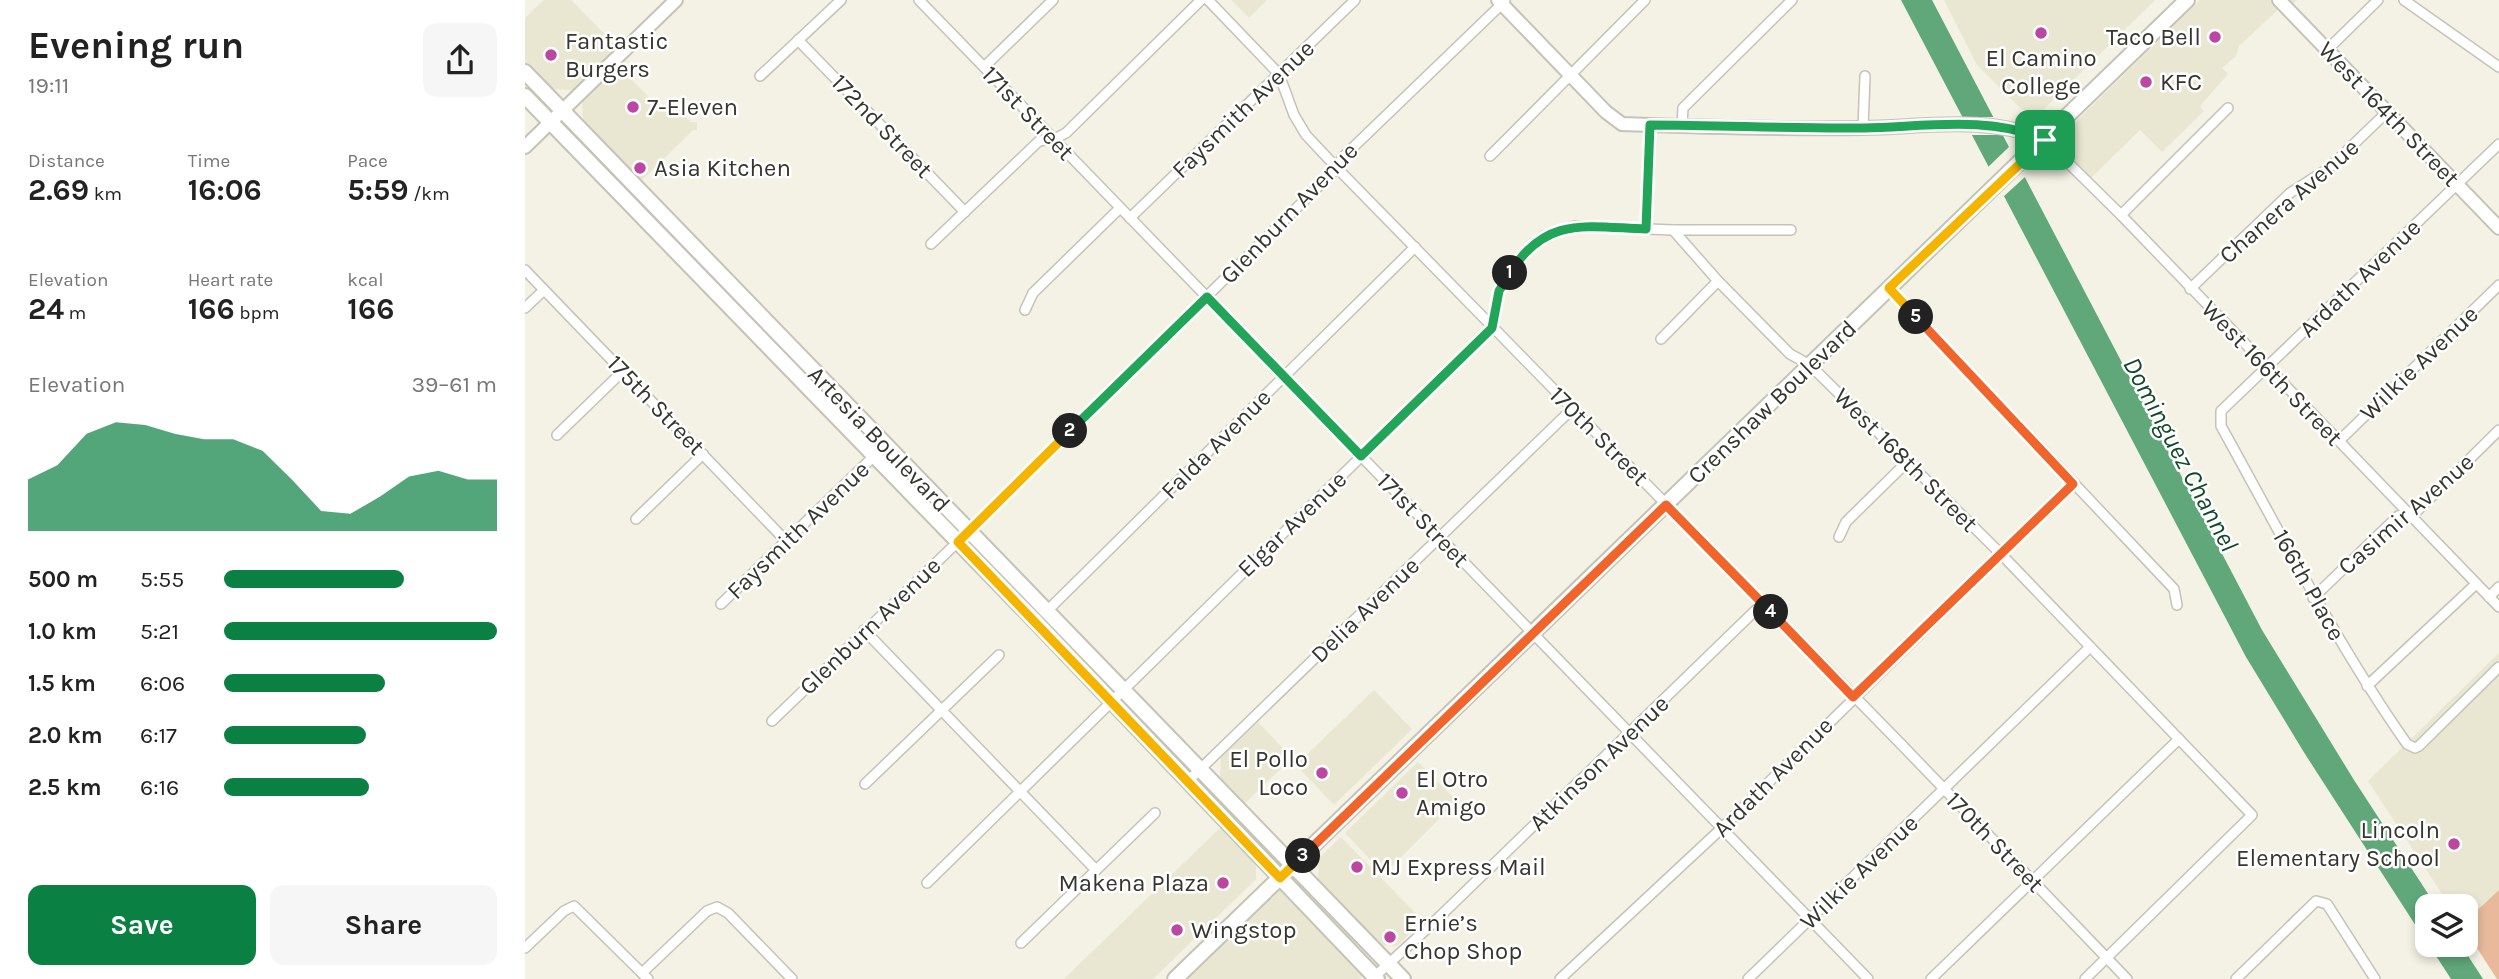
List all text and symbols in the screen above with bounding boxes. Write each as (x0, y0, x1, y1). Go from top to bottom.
text: Evening run (28, 23, 244, 68)
button: share (423, 23, 497, 97)
place label: Taco Bell (2106, 23, 2201, 51)
marker: El Camino College (2033, 25, 2049, 41)
place label: Fantastic Burgers (565, 27, 668, 83)
marker: Taco Bell (2207, 29, 2223, 45)
street label: Faysmith Avenue (1166, 34, 1320, 184)
street label: West 164th Street (2313, 36, 2465, 192)
place label: El Camino College (1985, 44, 2097, 100)
marker: Fantastic Burgers (543, 47, 559, 63)
street label: 171st Street (976, 60, 1080, 166)
street label: 172nd Street (826, 68, 938, 184)
place label: KFC (2160, 68, 2202, 96)
text: 19:11 (28, 72, 69, 99)
marker: KFC (2138, 74, 2154, 90)
place label: 7-Eleven (647, 93, 738, 121)
marker: 7-Eleven (625, 99, 641, 115)
pin (2015, 110, 2075, 170)
icon: arrive (2026, 121, 2064, 159)
street label: Chanera Avenue (2213, 133, 2365, 269)
street label: Glenburn Avenue (1214, 137, 1364, 289)
text: Distance (28, 150, 105, 172)
text: Time (188, 150, 230, 172)
text: Pace (347, 150, 388, 172)
place label: Asia Kitchen (654, 154, 791, 182)
marker: Asia Kitchen (632, 160, 648, 176)
text: 2.69 (28, 172, 89, 208)
text: 16:06 (188, 172, 262, 208)
text: 5:59 (347, 172, 409, 208)
text: km (89, 183, 122, 205)
text: /km (409, 183, 450, 205)
street label: Ardath Avenue (2293, 213, 2427, 343)
pin: 1 (1493, 256, 1527, 290)
text: 1 (1506, 261, 1513, 283)
text: Elevation (28, 269, 108, 291)
text: Heart rate (188, 269, 273, 291)
text: kcal (347, 269, 384, 291)
text: 24 (28, 291, 64, 327)
text: 166 (188, 291, 235, 327)
text: 166 (347, 291, 394, 327)
street label: West 166th Street (2196, 295, 2348, 451)
pin: 5 (1899, 300, 1933, 334)
street label: Wilkie Avenue (2354, 300, 2484, 426)
text: m (64, 302, 86, 324)
text: bpm (235, 302, 279, 324)
text: 5 (1910, 305, 1921, 327)
street label: Crenshaw Boulevard (1682, 314, 1862, 490)
street label: 175th Street (602, 349, 710, 461)
water label: Dominguez Channel (2116, 352, 2245, 557)
street label: Artesia Boulevard (802, 360, 956, 518)
text: Elevation (28, 371, 125, 398)
text: 39–61 m (411, 371, 497, 398)
street label: 170th Street (1544, 381, 1654, 491)
street label: West 168th Street (1828, 382, 1984, 538)
street label: Falda Avenue (1155, 383, 1277, 505)
pin: 2 (1053, 414, 1087, 448)
text: 2 (1064, 419, 1075, 441)
street label: Casimir Avenue (2332, 447, 2480, 581)
street label: Faysmith Avenue (721, 455, 875, 605)
street label: Elgar Avenue (1232, 465, 1352, 583)
street label: 171st Street (1371, 467, 1475, 573)
street label: 166th Place (2267, 525, 2351, 645)
street label: Glenburn Avenue (794, 551, 946, 701)
street label: Delia Avenue (1305, 551, 1425, 669)
text: 500 m (28, 566, 98, 593)
text: 5:55 (140, 566, 184, 593)
pin: 4 (1753, 594, 1789, 630)
text: 4 (1765, 600, 1776, 622)
text: 1.0 km (28, 618, 97, 645)
text: 5:21 (140, 618, 179, 645)
text: 1.5 km (28, 670, 96, 697)
text: 6:06 (140, 670, 185, 697)
street label: Atkinson Avenue (1524, 689, 1674, 837)
street label: Ardath Avenue (1707, 711, 1839, 843)
text: 2.0 km (28, 722, 103, 749)
text: 6:17 (140, 722, 177, 749)
place label: El Pollo Loco (1229, 745, 1308, 801)
marker: El Pollo Loco (1314, 765, 1330, 781)
place label: El Otro Amigo (1416, 765, 1488, 821)
text: 2.5 km (28, 774, 102, 801)
text: 6:16 (140, 774, 179, 801)
marker: El Otro Amigo (1394, 785, 1410, 801)
street label: 170th Street (1940, 786, 2050, 898)
street label: Wilkie Avenue (1794, 809, 1924, 935)
place label: Lincoln Elementary School (2236, 816, 2440, 872)
marker: Lincoln Elementary School (2446, 836, 2462, 852)
pin: 3 (1285, 838, 1321, 874)
text: 3 (1297, 844, 1308, 866)
place label: MJ Express Mail (1371, 853, 1546, 881)
marker: MJ Express Mail (1349, 859, 1365, 875)
place label: Makena Plaza (1058, 869, 1209, 897)
marker: Makena Plaza (1215, 875, 1231, 891)
button: Save (28, 885, 256, 965)
button: Share (270, 885, 497, 965)
map controls (2415, 894, 2478, 957)
button: layers (2415, 894, 2478, 957)
place label: Ernie’s Chop Shop (1404, 909, 1522, 965)
place label: Wingstop (1191, 916, 1296, 944)
marker: Wingstop (1169, 922, 1185, 938)
marker: Ernie’s Chop Shop (1382, 929, 1398, 945)

